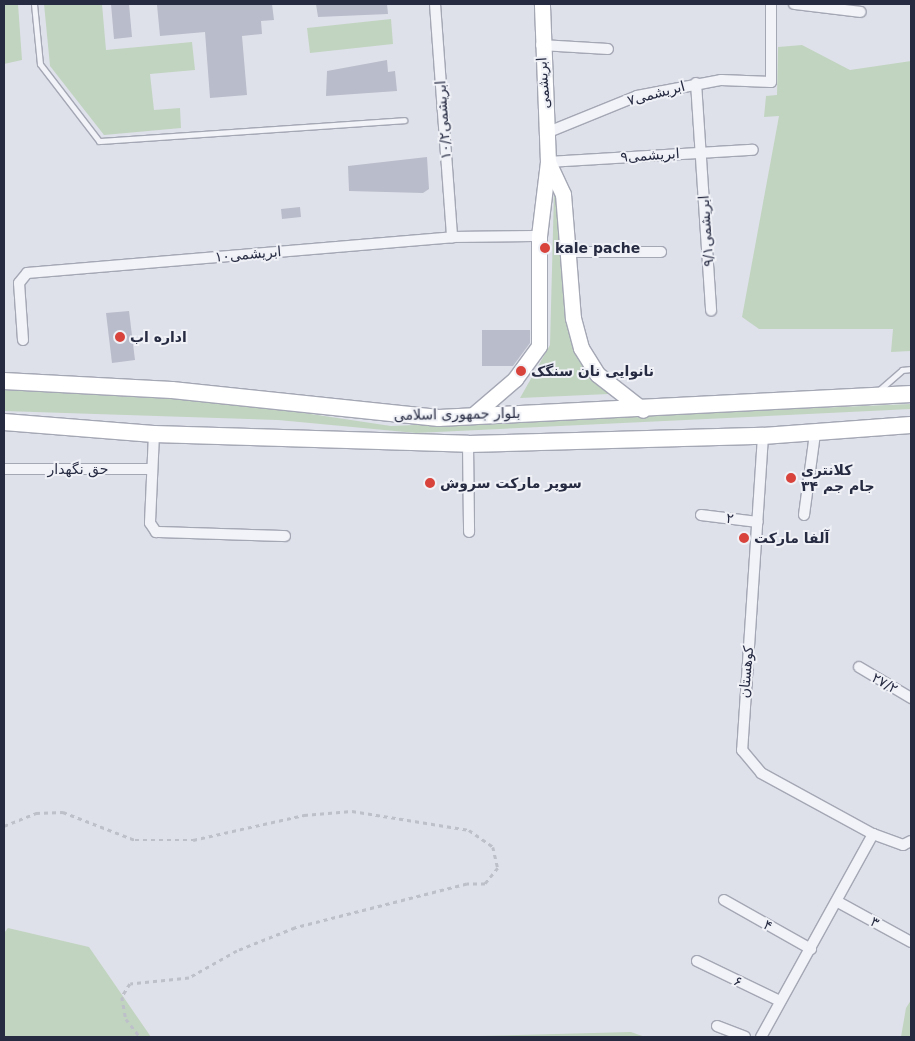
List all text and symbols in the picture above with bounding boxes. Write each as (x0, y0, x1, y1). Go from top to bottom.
street label: ابریشمی (533, 57, 553, 109)
street label: ابریشمی۷ (625, 77, 687, 109)
street label: ۱۰/۲ابریشمی (432, 80, 454, 160)
street label: ابریشمی۹ (620, 145, 680, 165)
street label: ۹/۱ابریشمی (695, 195, 717, 267)
place label: kale pache (555, 240, 640, 256)
marker: kale pache (539, 242, 551, 254)
street label: ابریشمی۱۰ (214, 243, 282, 265)
place label: اداره اب (130, 329, 187, 345)
marker: اداره اب (114, 331, 126, 343)
place label: نانوایی نان سنگک (531, 363, 654, 379)
marker: نانوایی نان سنگک (515, 365, 527, 377)
street label: بلوار جمهوری اسلامی (394, 404, 520, 424)
street label: حق نگهدار (48, 461, 108, 477)
place label: کلانتری ۳۴ جام جم (801, 462, 875, 494)
marker: کلانتری ۳۴ جام جم (785, 472, 797, 484)
place label: سوپر مارکت سروش (440, 475, 582, 491)
marker: سوپر مارکت سروش (424, 477, 436, 489)
street label: ۲ (725, 509, 735, 527)
place label: آلفا مارکت (754, 530, 829, 546)
marker: آلفا مارکت (738, 532, 750, 544)
street label: کوهستان (735, 645, 757, 699)
street label: ۲۷/۲ (869, 669, 901, 697)
street label: ۳ (868, 913, 882, 931)
street label: ۴ (761, 916, 775, 934)
street label: ۶ (731, 972, 745, 990)

